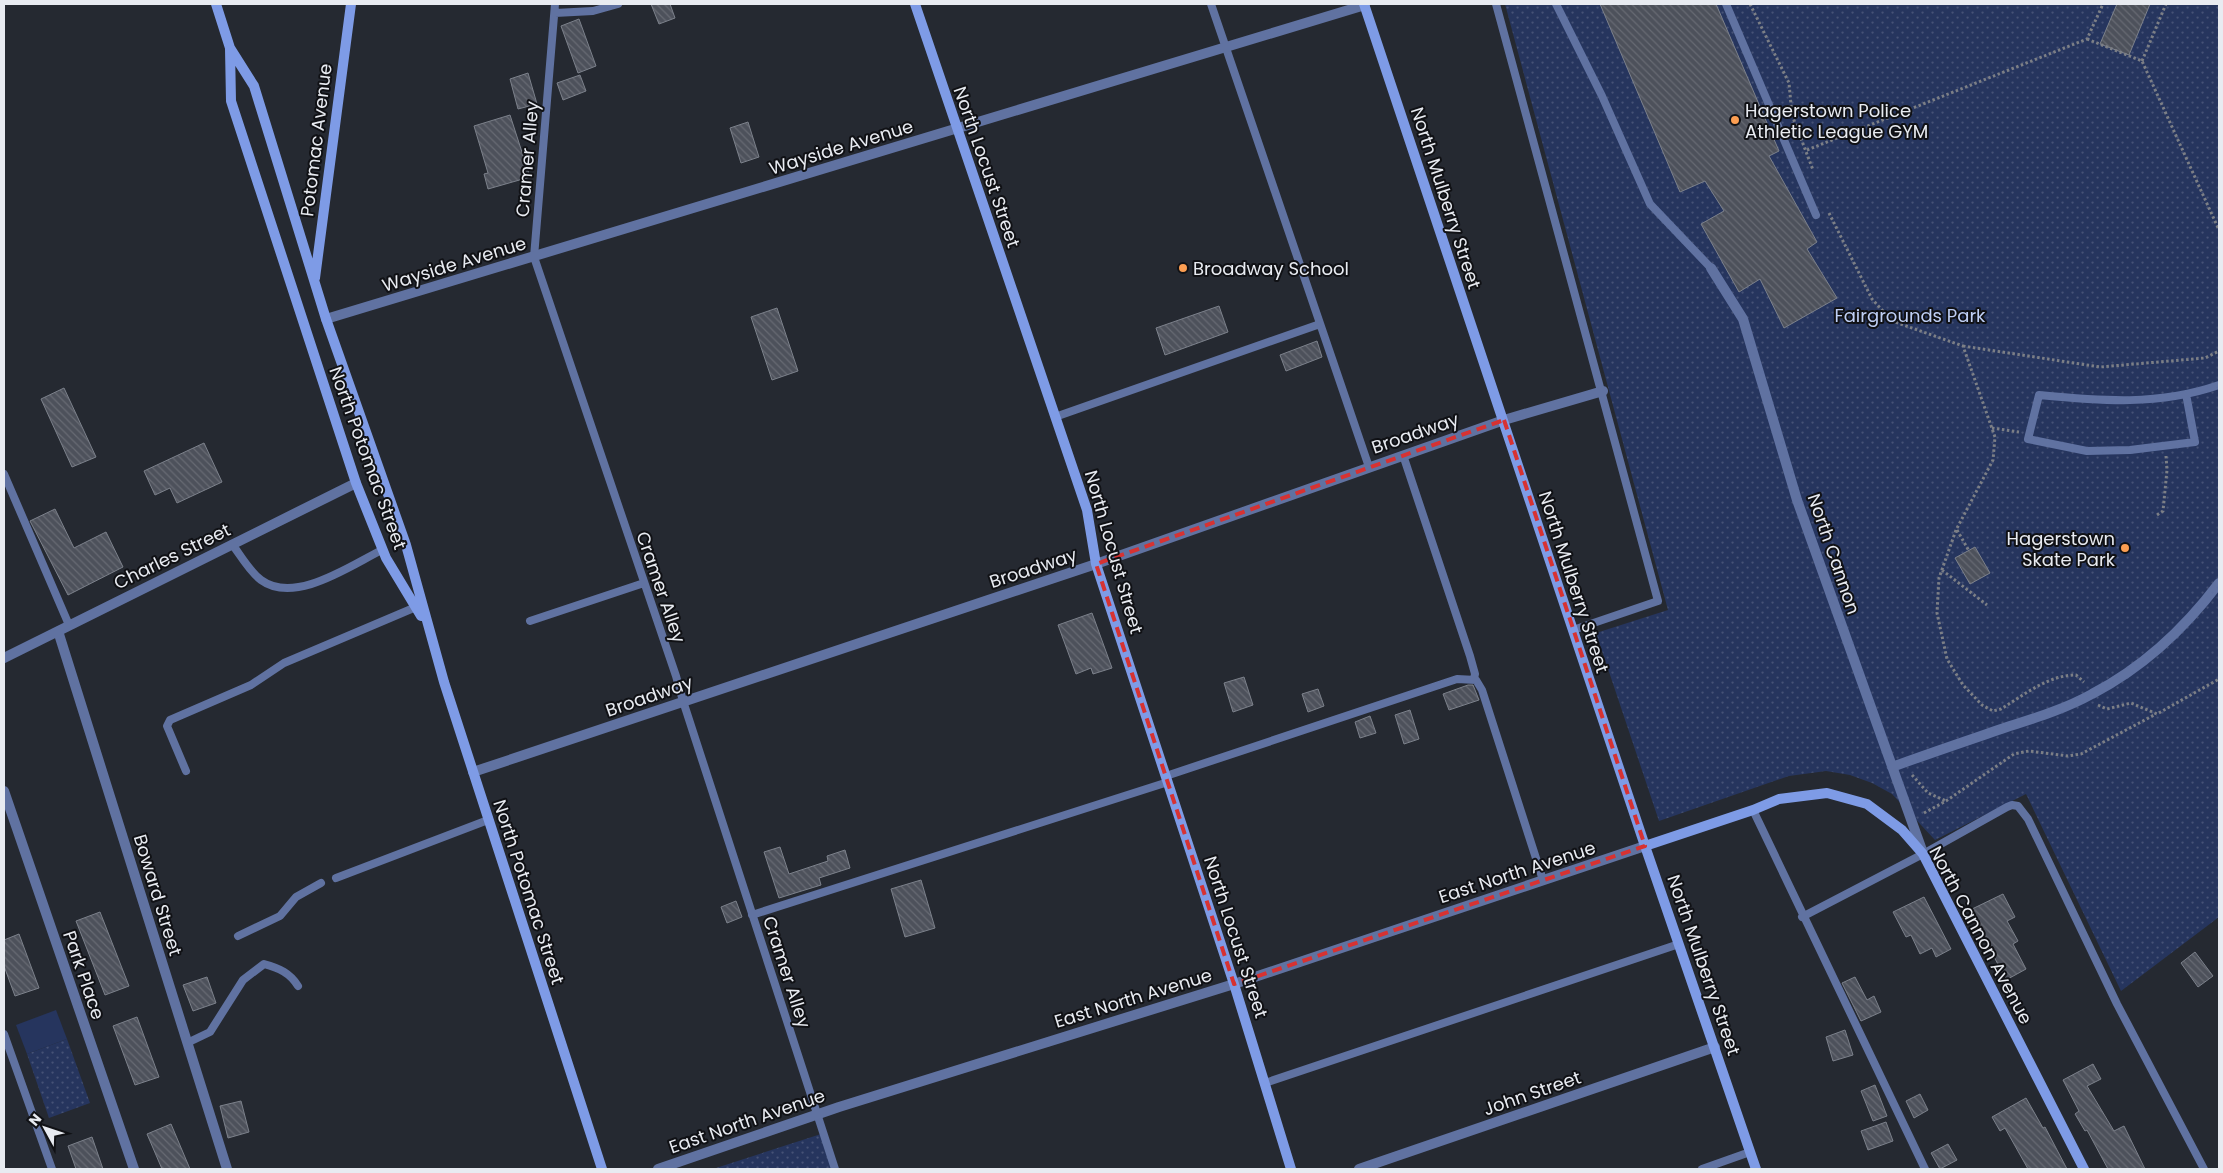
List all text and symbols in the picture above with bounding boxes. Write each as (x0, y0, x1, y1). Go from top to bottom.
street label: Potomac Avenue (294, 62, 338, 218)
street label: North Locust Street (948, 83, 1026, 251)
place label: Hagerstown Police Athletic League GYM (1745, 98, 1928, 144)
street label: Cramer Alley (509, 100, 545, 218)
street label: North Mulberry Street (1405, 104, 1487, 292)
street label: Wayside Avenue (766, 113, 916, 181)
marker: Hagerstown Police Athletic League GYM (1729, 114, 1741, 126)
street label: Wayside Avenue (379, 230, 529, 298)
place label: Broadway School (1193, 256, 1349, 281)
marker: Broadway School (1177, 262, 1189, 274)
park label: Fairgrounds Park (1835, 303, 1986, 328)
street label: North Potomac Street (323, 363, 413, 553)
street label: Broadway (1368, 406, 1462, 460)
street label: North Locust Street (1079, 467, 1149, 637)
street label: North Mulberry Street (1533, 488, 1615, 676)
street label: North Cannon (1802, 490, 1866, 618)
street label: Charles Street (110, 517, 234, 595)
place label: Hagerstown Skate Park (2007, 526, 2116, 572)
street label: Cramer Alley (630, 528, 692, 646)
street label: Broadway (986, 542, 1080, 594)
marker: Hagerstown Skate Park (2119, 542, 2131, 554)
street label: Broadway (602, 669, 696, 723)
street label: North Potomac Street (487, 796, 571, 988)
street label: Boward Street (128, 831, 188, 959)
street label: East North Avenue (1435, 835, 1599, 909)
street label: North Cannon Avenue (1923, 842, 2039, 1028)
street label: North Locust Street (1198, 853, 1274, 1021)
street label: North Mulberry Street (1661, 871, 1747, 1059)
street label: Cramer Alley (757, 913, 817, 1031)
street label: Park Place (57, 927, 111, 1023)
street label: East North Avenue (1051, 962, 1215, 1034)
street label: John Street (1480, 1065, 1584, 1121)
street label: East North Avenue (666, 1083, 828, 1159)
north arrow (20, 1103, 70, 1153)
text: N (24, 1109, 46, 1130)

